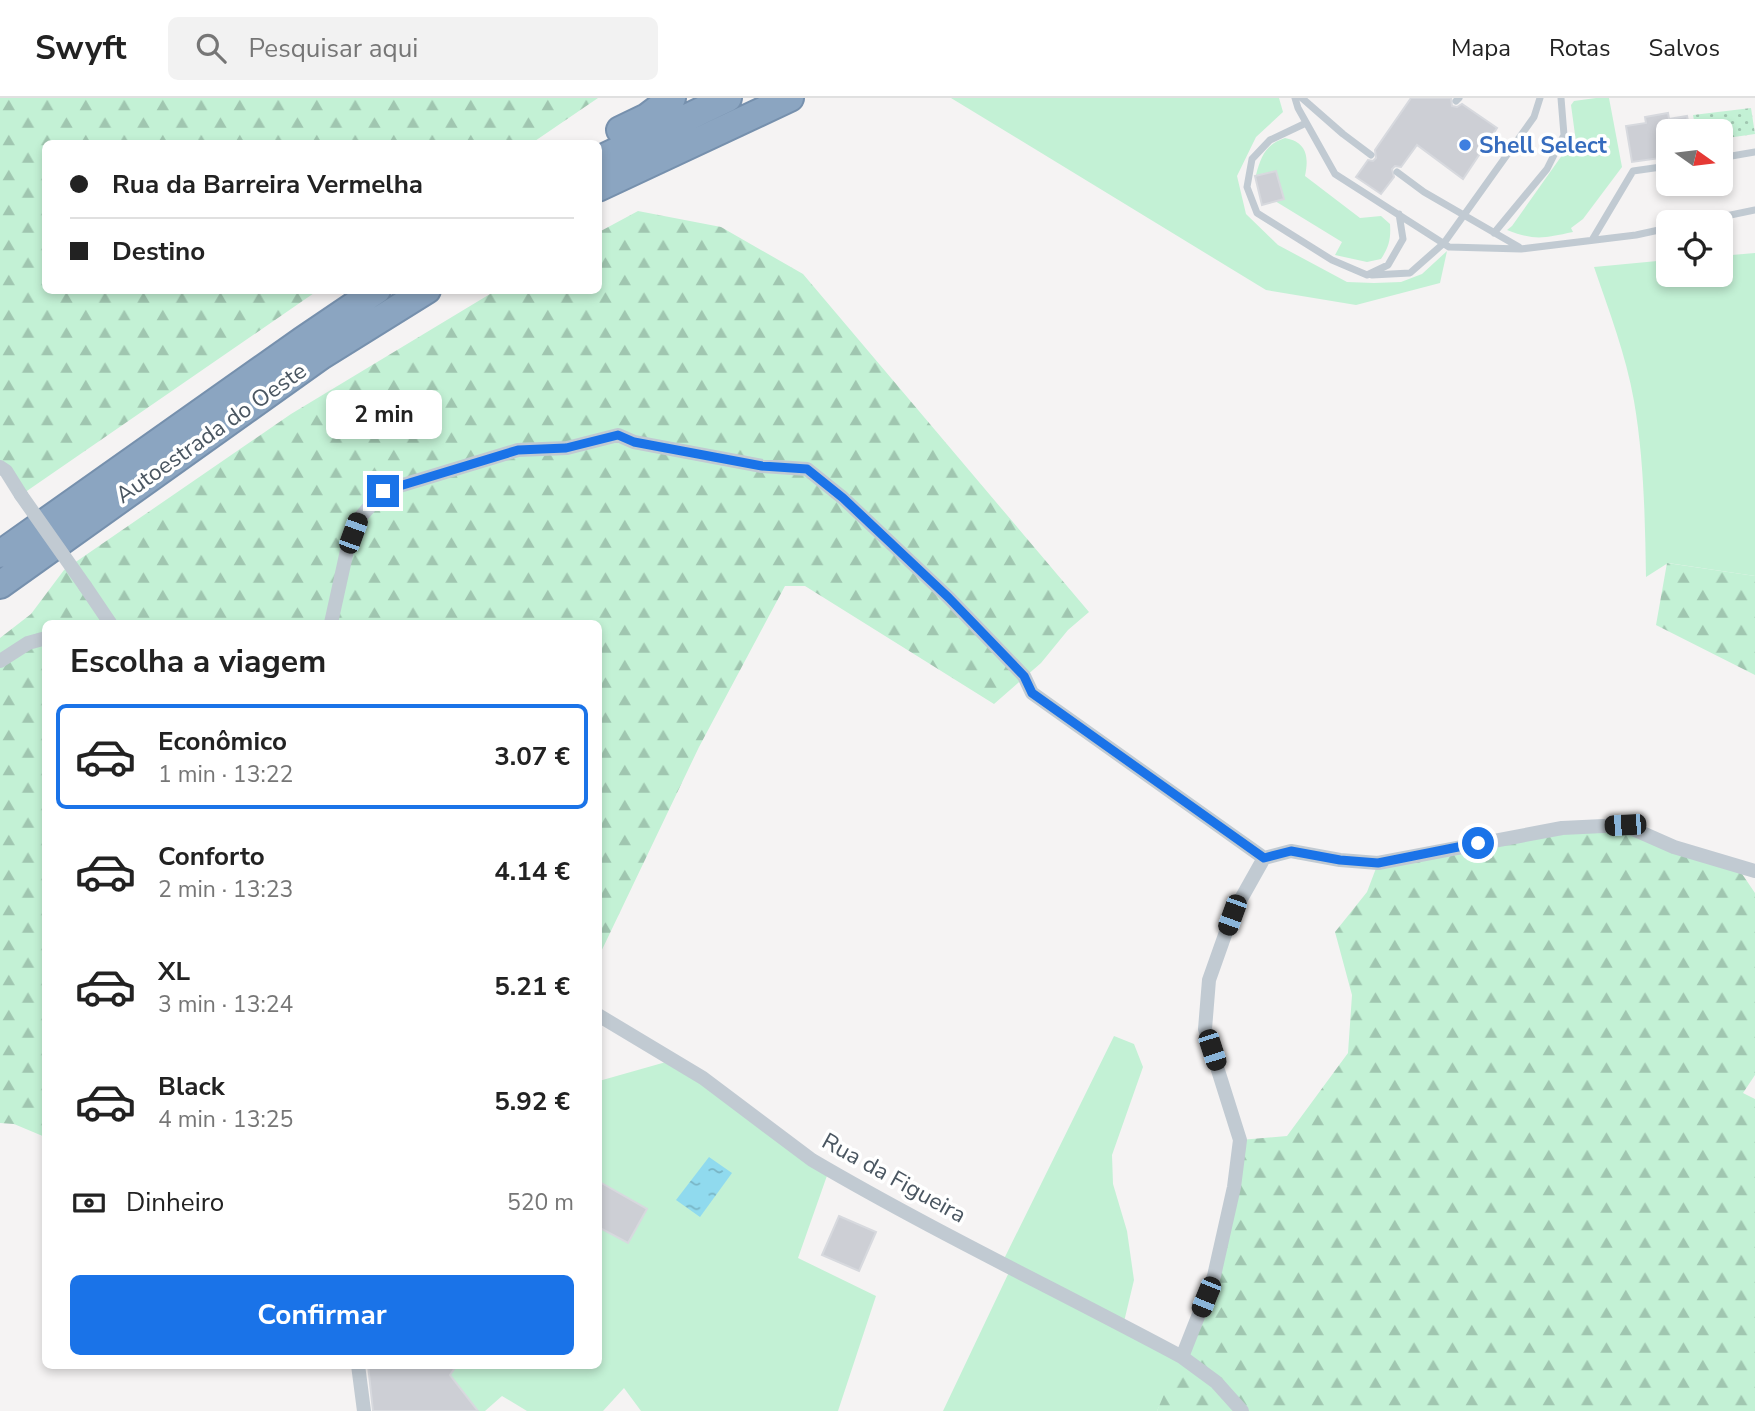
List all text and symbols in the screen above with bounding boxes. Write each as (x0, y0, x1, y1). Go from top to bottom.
search box (168, 17, 658, 80)
text: Swyft (35, 26, 126, 71)
icon: search (192, 29, 230, 67)
text: Pesquisar aqui (248, 31, 418, 66)
text: Mapa (1451, 32, 1511, 64)
text: Rotas (1549, 32, 1611, 64)
text: Salvos (1649, 32, 1720, 64)
north arrow (1656, 119, 1732, 196)
map controls (1656, 119, 1733, 287)
place label: Shell Select (1479, 130, 1607, 161)
marker: Shell Select (1457, 137, 1473, 153)
text: Rua da Barreira Vermelha (112, 167, 423, 202)
button: locate (1656, 210, 1733, 287)
text: Destino (112, 234, 205, 269)
street label: Autoestrada do Oeste (109, 355, 313, 511)
callout: 2 min (325, 390, 441, 438)
text: 2 min (354, 399, 414, 430)
route end (367, 475, 399, 507)
car (336, 510, 371, 556)
text: Escolha a viagem (70, 640, 326, 683)
text: Econômico (158, 724, 287, 759)
icon: car (74, 725, 137, 788)
text: 3.07 € (494, 739, 570, 774)
text: 1 min · 13:22 (158, 759, 293, 790)
car (1604, 813, 1647, 837)
route start (1462, 827, 1494, 859)
text: Conforto (158, 839, 265, 874)
icon: car (74, 840, 137, 903)
text: 4.14 € (494, 854, 570, 889)
text: 2 min · 13:23 (158, 874, 293, 905)
car (1215, 892, 1250, 938)
text: XL (158, 954, 190, 989)
icon: car (74, 955, 137, 1018)
text: 5.21 € (494, 969, 570, 1004)
text: 3 min · 13:24 (158, 989, 293, 1020)
car (1196, 1027, 1229, 1073)
text: Black (158, 1069, 225, 1104)
icon: car (74, 1070, 137, 1133)
text: 5.92 € (494, 1084, 570, 1119)
text: 4 min · 13:25 (158, 1104, 293, 1135)
street label: Rua da Figueira (816, 1126, 972, 1230)
icon: cash (70, 1184, 108, 1222)
text: Dinheiro (126, 1185, 224, 1220)
text: 520 m (507, 1187, 574, 1218)
car (1189, 1274, 1224, 1320)
button: Confirmar (70, 1275, 574, 1355)

